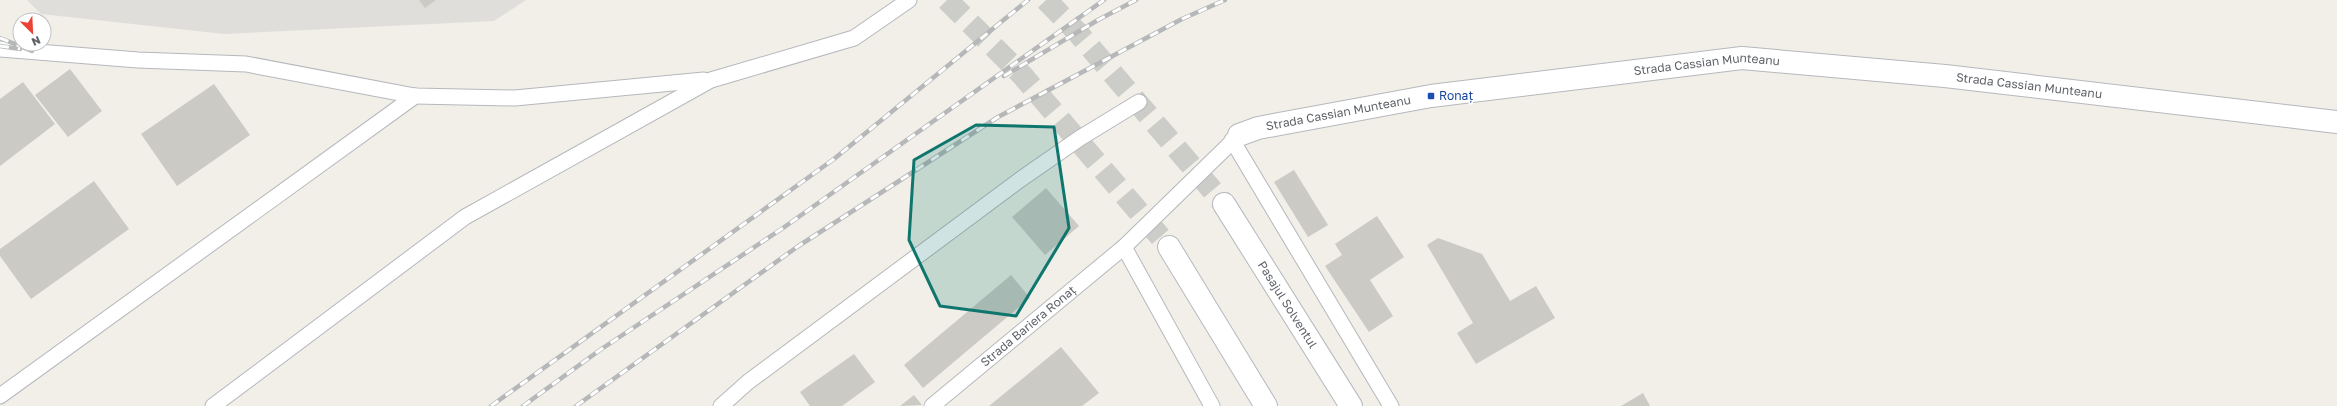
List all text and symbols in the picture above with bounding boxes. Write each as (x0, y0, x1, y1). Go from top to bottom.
north arrow (12, 12, 52, 52)
text: N (30, 34, 43, 49)
street label: Strada Cassian Munteanu (1633, 50, 1781, 78)
street label: Strada Cassian Munteanu (1955, 69, 2103, 101)
place label: Ronaț (1439, 88, 1473, 103)
marker: Ronaț (1426, 91, 1436, 101)
street label: Strada Cassian Munteanu (1265, 92, 1412, 133)
street label: Pasajul Solventul (1255, 258, 1321, 351)
street label: Strada Bariera Ronaț (977, 282, 1079, 370)

